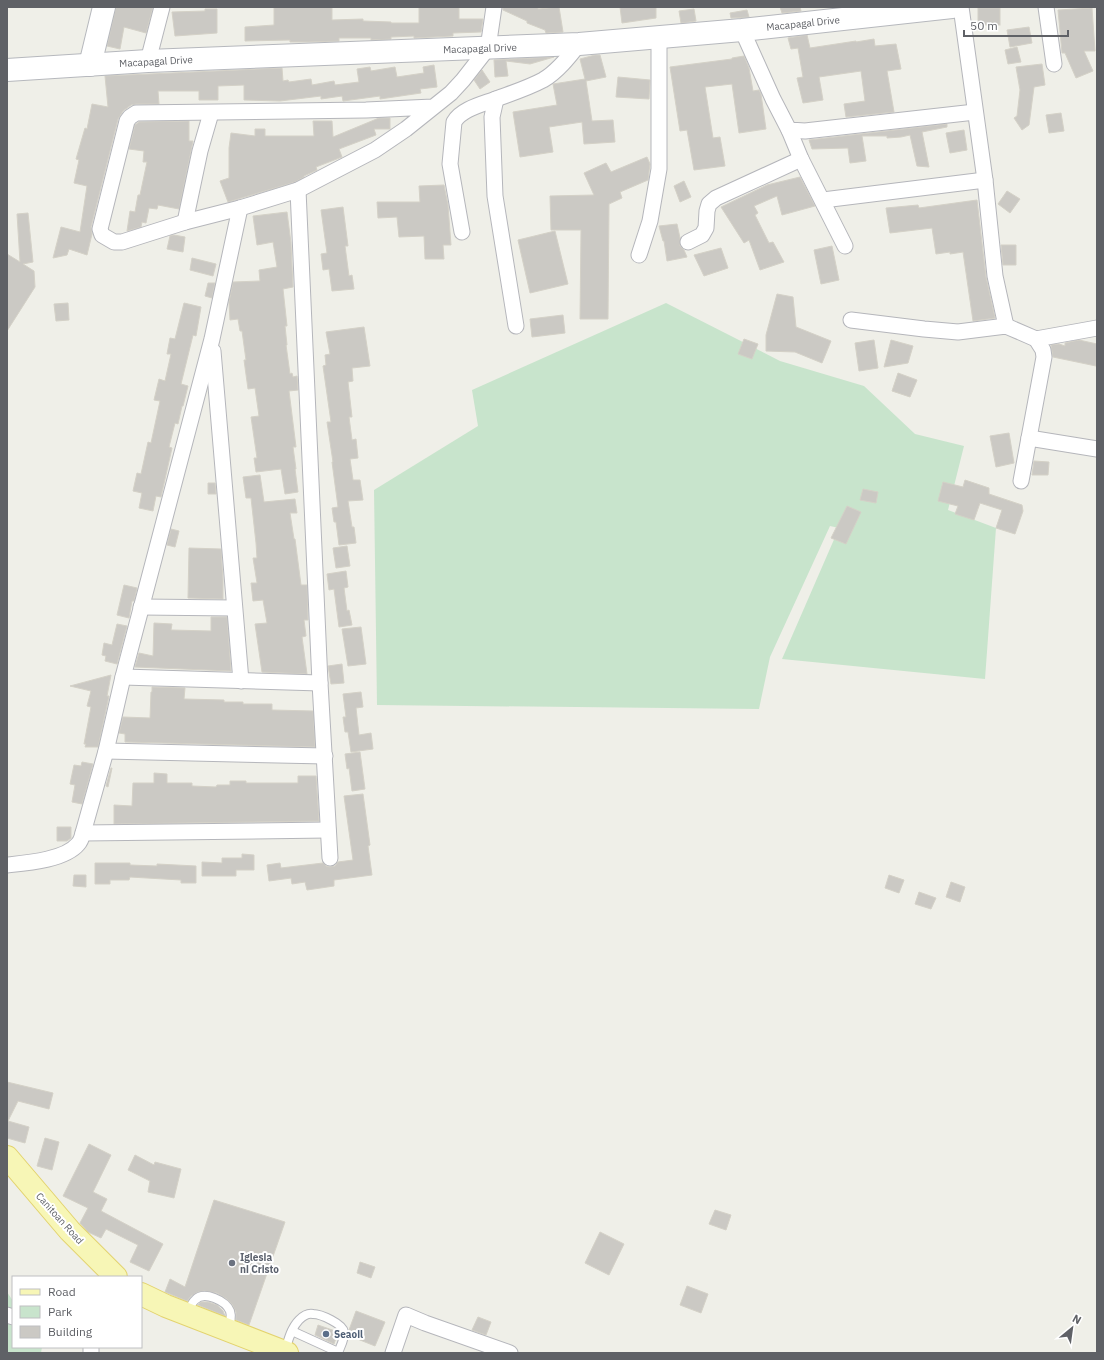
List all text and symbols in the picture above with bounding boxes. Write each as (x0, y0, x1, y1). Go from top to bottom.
scale bar (964, 12, 1068, 38)
street label: Macapagal Drive (766, 13, 841, 34)
text: 50 m (970, 18, 998, 33)
street label: Macapagal Drive (443, 41, 518, 56)
street label: Macapagal Drive (119, 53, 194, 70)
street label: Canitoan Road (33, 1190, 86, 1247)
place label: Iglesia ni Cristo (240, 1251, 279, 1276)
marker: Iglesia ni Cristo (227, 1258, 237, 1268)
legend (12, 1276, 142, 1348)
text: Road (48, 1284, 76, 1299)
text: Park (48, 1304, 73, 1319)
north arrow (1052, 1308, 1092, 1348)
text: N (1070, 1311, 1084, 1327)
text: Building (48, 1324, 93, 1339)
place label: Seaoil (334, 1328, 363, 1341)
marker: Seaoil (321, 1329, 331, 1339)

